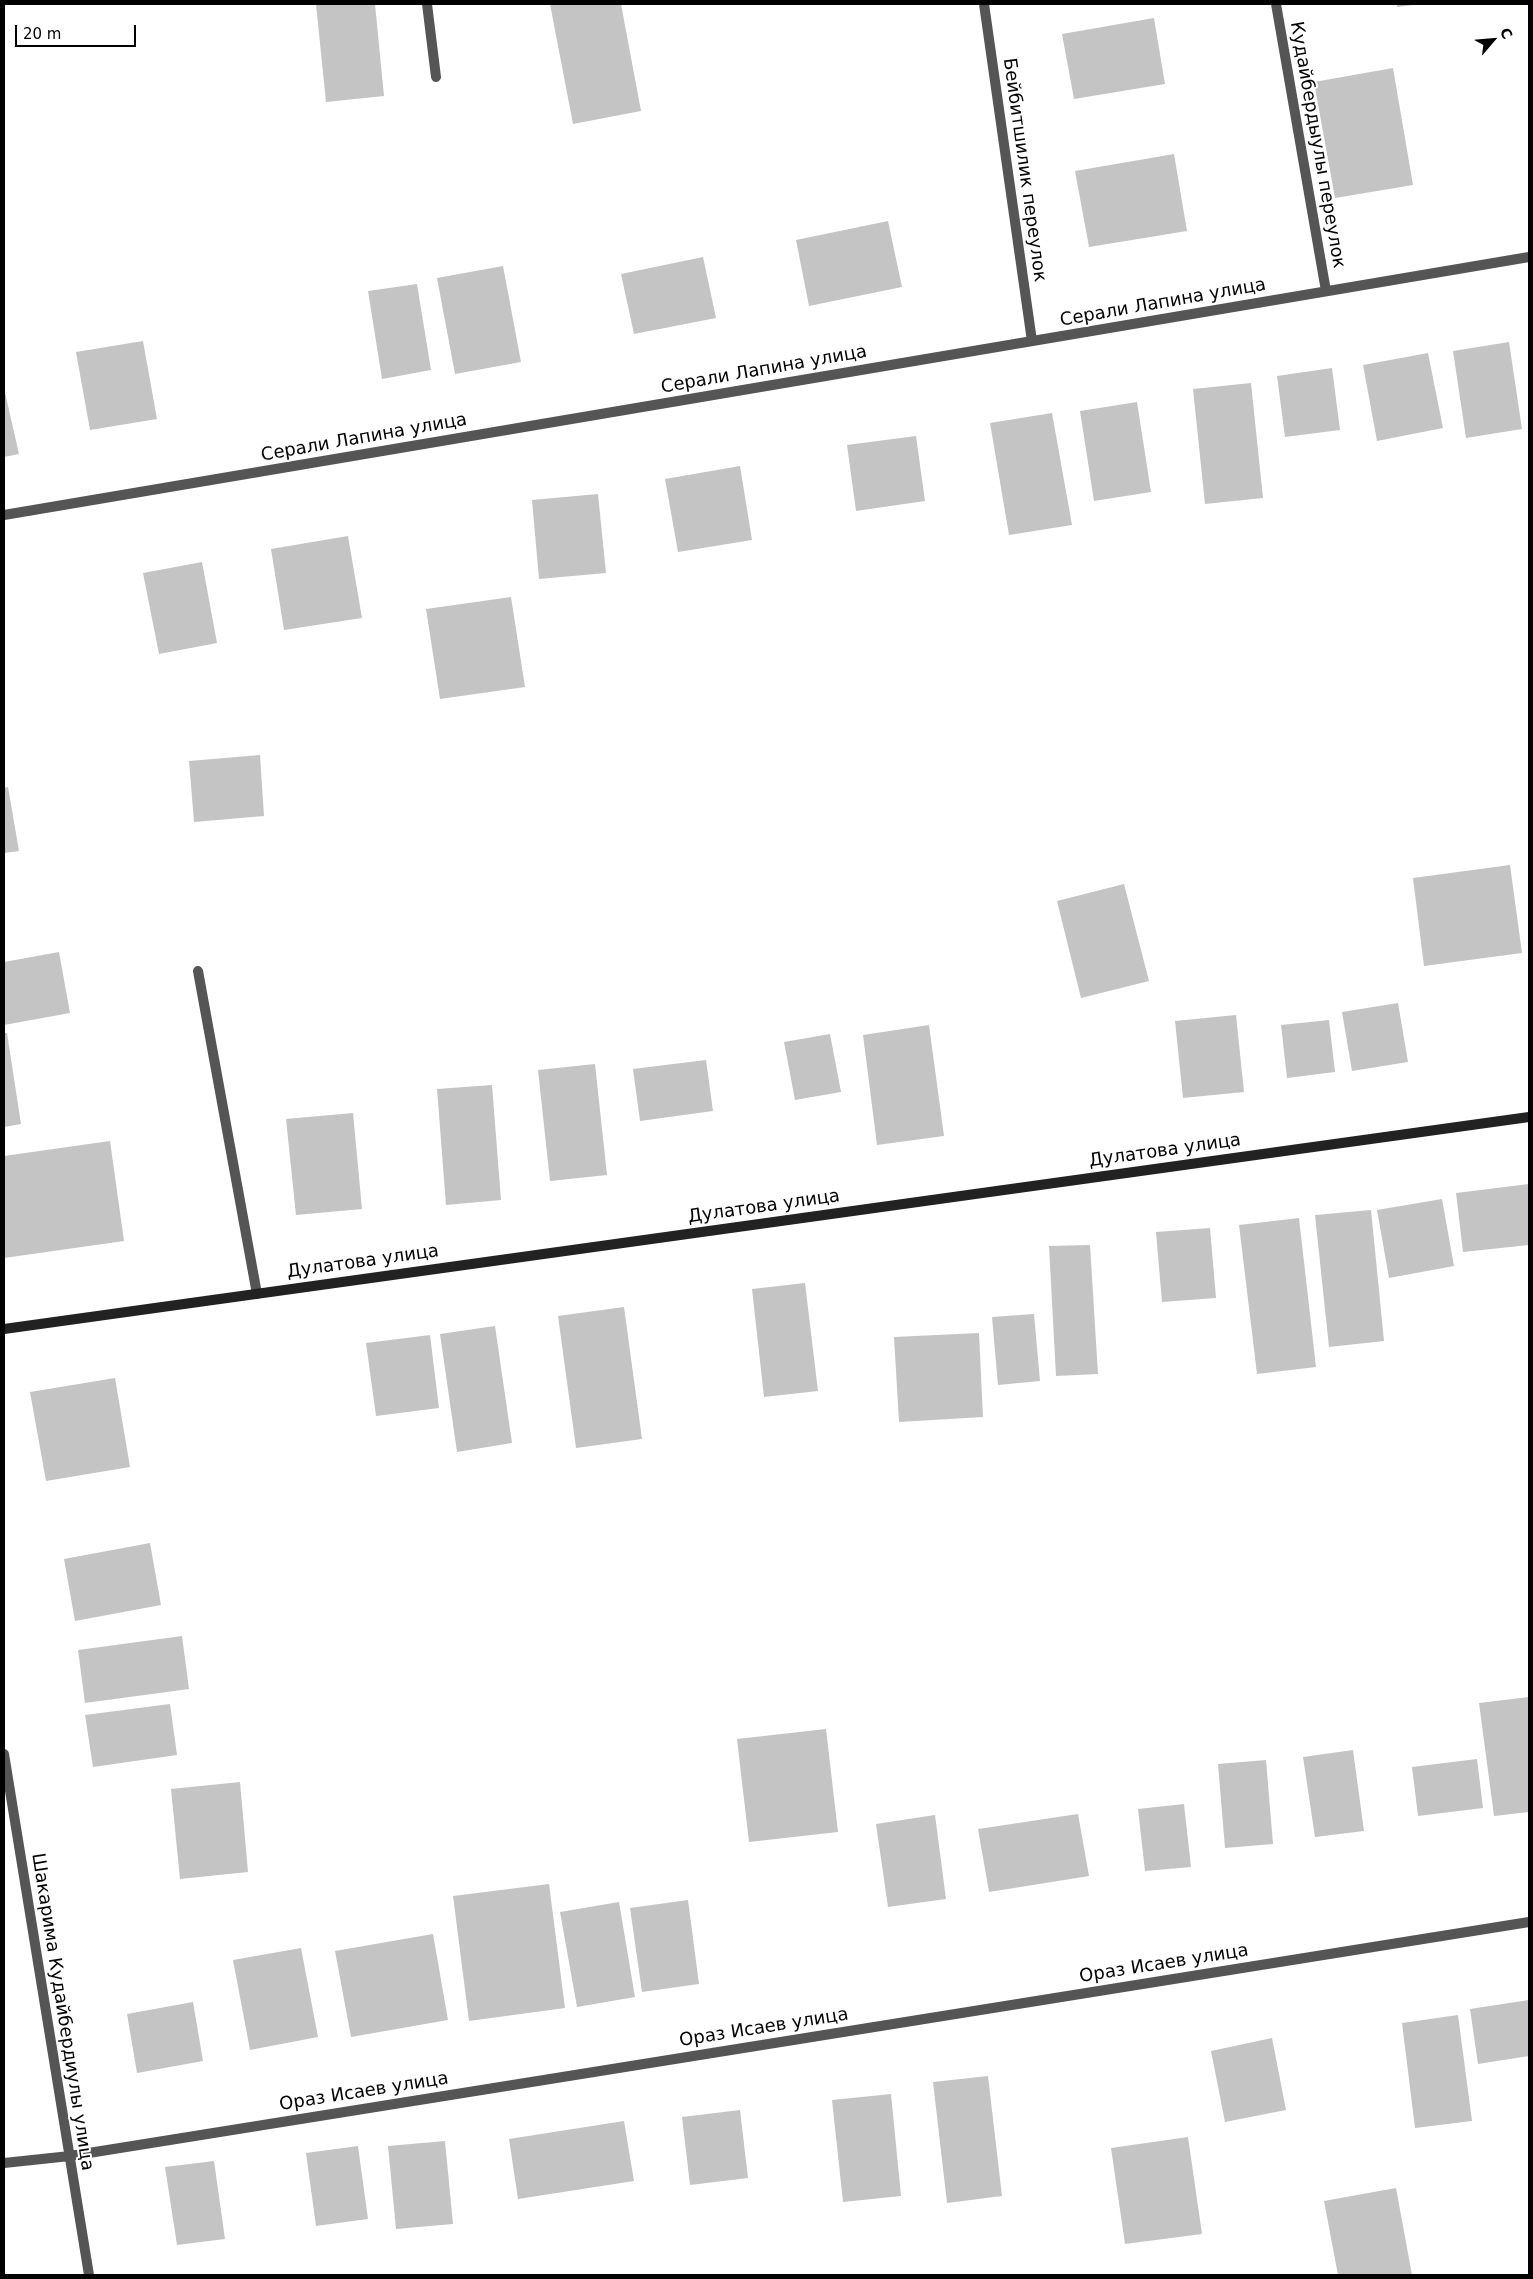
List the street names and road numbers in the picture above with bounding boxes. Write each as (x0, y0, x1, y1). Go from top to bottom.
street label: Кудайбердыулы переулок (1285, 20, 1349, 270)
street label: Бейбитшилик переулок (998, 57, 1050, 283)
street label: Серали Лапина улица (1058, 274, 1268, 332)
street label: Серали Лапина улица (659, 341, 869, 399)
street label: Серали Лапина улица (259, 409, 469, 467)
street label: Дулатова улица (1088, 1130, 1242, 1172)
street label: Дулатова улица (687, 1186, 841, 1228)
street label: Дулатова улица (286, 1241, 440, 1283)
street label: Шакарима Кудайбердиулы улица (26, 1852, 98, 2172)
street label: Ораз Исаев улица (1078, 1940, 1250, 1988)
street label: Ораз Исаев улица (678, 2004, 850, 2052)
street label: Ораз Исаев улица (278, 2068, 450, 2116)

